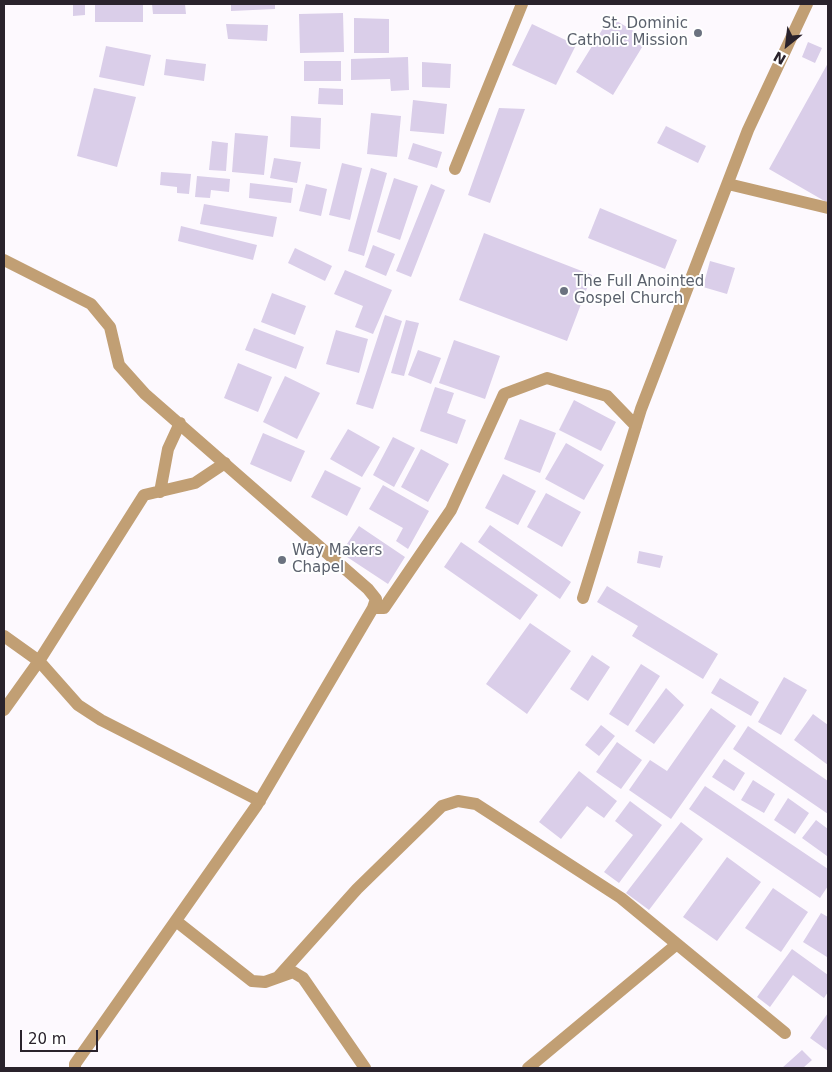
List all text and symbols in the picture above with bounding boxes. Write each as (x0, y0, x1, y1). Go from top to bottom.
place label: St. Dominic Catholic Mission (567, 15, 688, 50)
north arrow (762, 20, 812, 70)
marker: St. Dominic Catholic Mission (692, 27, 704, 39)
text: N (771, 48, 789, 68)
place label: The Full Anointed Gospel Church (574, 273, 704, 308)
marker: The Full Anointed Gospel Church (558, 285, 570, 297)
place label: Way Makers Chapel (292, 542, 382, 577)
marker: Way Makers Chapel (276, 554, 288, 566)
scale bar (22, 1020, 100, 1052)
text: 20 m (28, 1030, 66, 1048)

